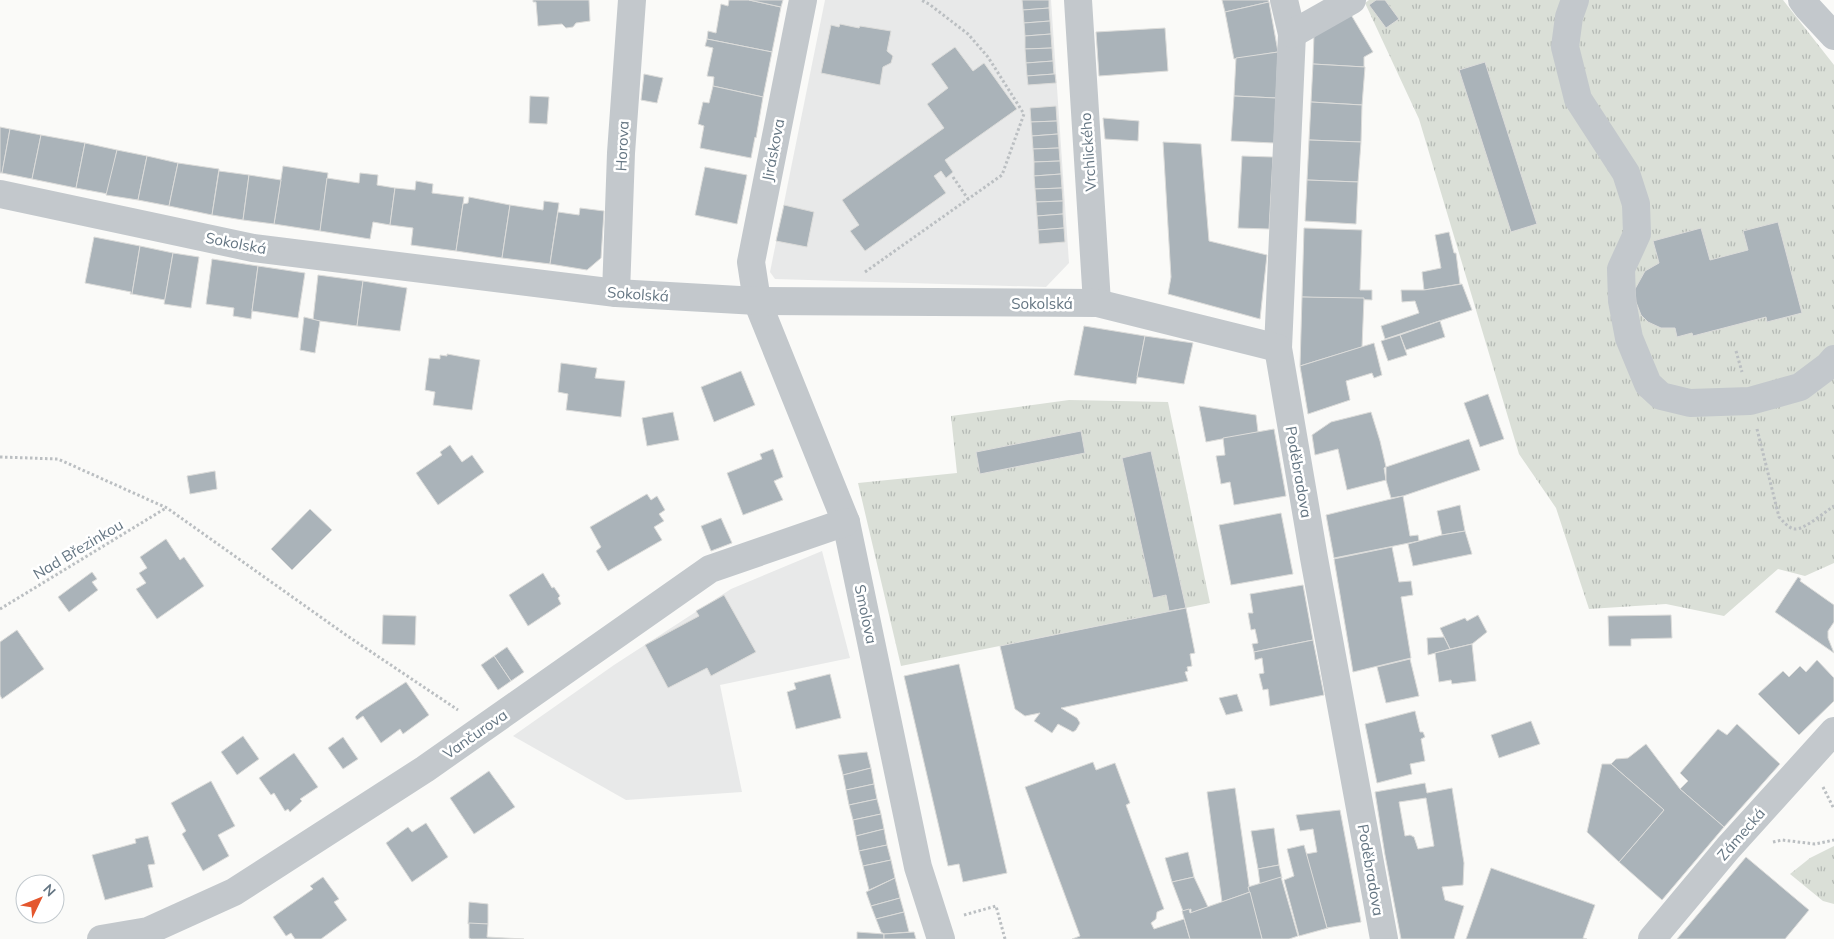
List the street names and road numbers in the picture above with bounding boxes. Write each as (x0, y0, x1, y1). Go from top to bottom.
street label: Vrchlického (1076, 112, 1100, 192)
street label: Jiráskova (758, 117, 788, 183)
street label: Horova (611, 120, 633, 172)
street label: Sokolská (204, 228, 268, 258)
street label: Sokolská (607, 282, 669, 306)
street label: Sokolská (1011, 294, 1073, 313)
street label: Poděbradova (1282, 425, 1316, 519)
street label: Nad Březinkou (30, 515, 126, 583)
street label: Smolova (850, 583, 882, 645)
street label: Vančurova (439, 705, 511, 763)
street label: Zámecká (1713, 804, 1769, 864)
street label: Poděbradova (1354, 823, 1388, 917)

